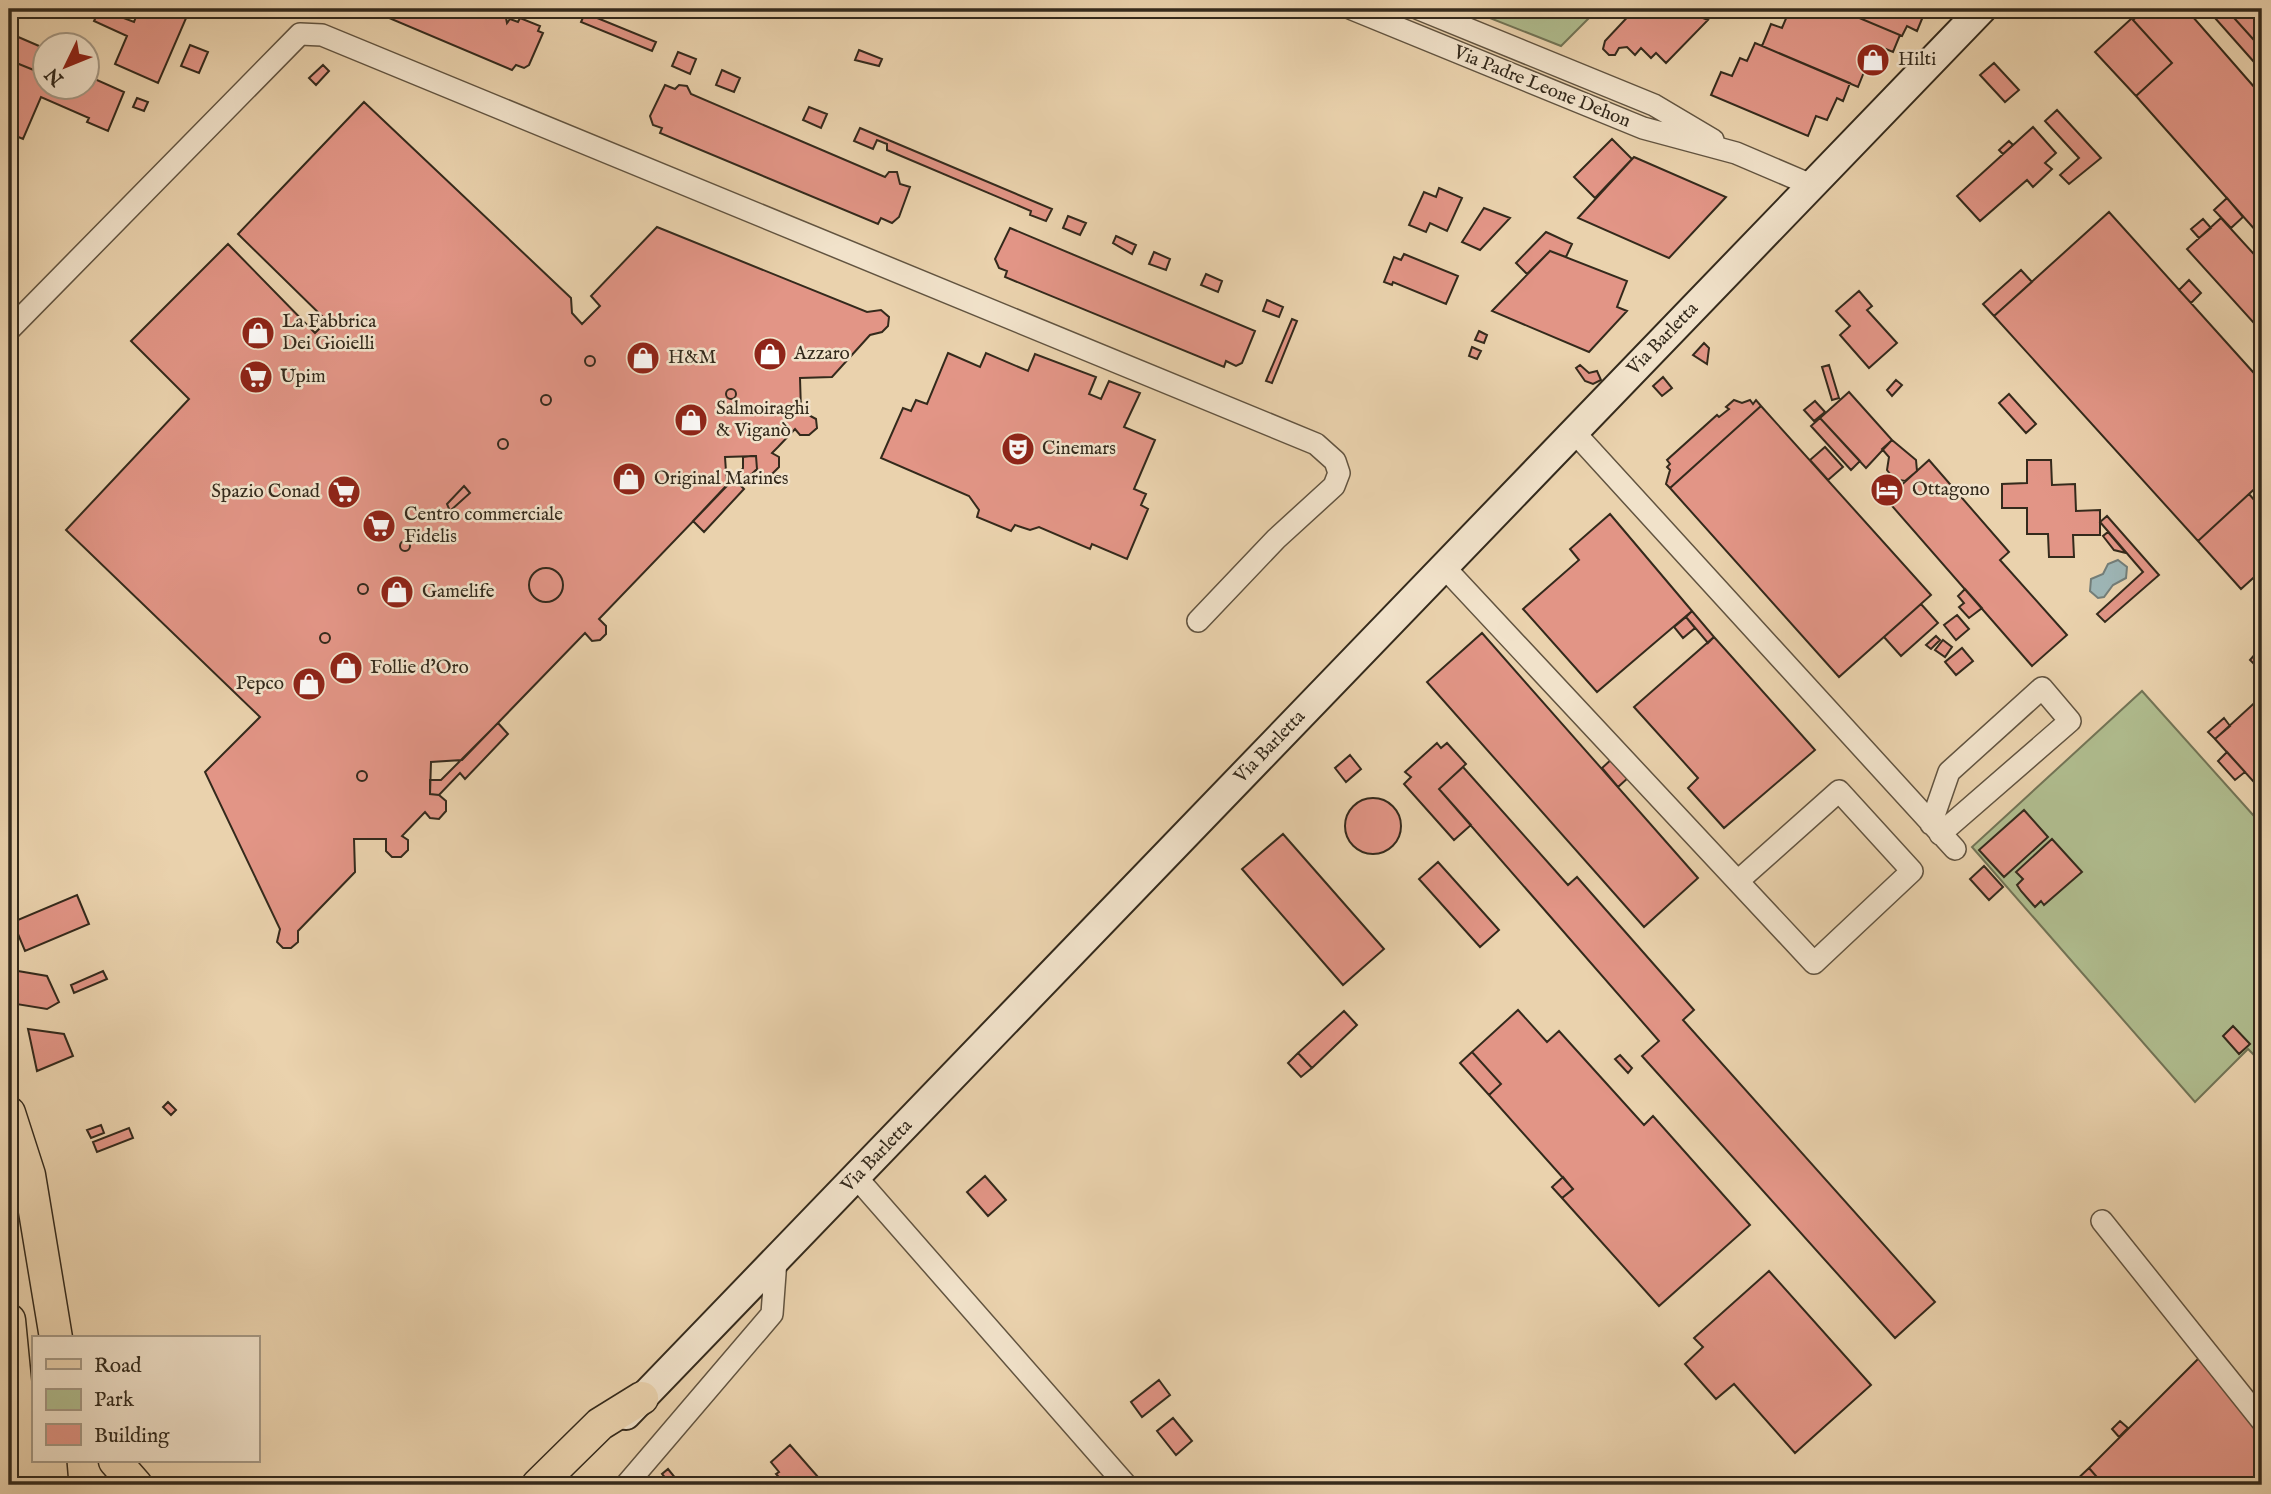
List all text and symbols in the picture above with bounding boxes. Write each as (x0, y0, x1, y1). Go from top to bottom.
north arrow (32, 32, 102, 102)
street label: Via Padre Leone Dehon (1449, 40, 1634, 133)
shop icon: Hilti (1854, 41, 1892, 79)
place label: Hilti (1898, 48, 1936, 72)
text: N (40, 62, 70, 91)
street label: Via Barletta (1621, 297, 1704, 381)
place label: La Fabbrica Dei Gioielli (282, 310, 377, 356)
shop icon: La Fabbrica Dei Gioielli (239, 314, 277, 352)
shop icon: Azzaro (751, 335, 789, 373)
shop icon: H&M (624, 339, 662, 377)
place label: Azzaro (793, 342, 850, 366)
place label: H&M (668, 346, 717, 370)
supermarket icon: Upim (237, 358, 275, 396)
place label: Upim (280, 365, 326, 389)
place label: Salmoiraghi & Viganò (716, 397, 810, 443)
shop icon: Salmoiraghi & Viganò (672, 401, 710, 439)
theatre icon: Cinemars (999, 430, 1037, 468)
place label: Cinemars (1042, 437, 1116, 461)
shop icon: Original Marines (610, 460, 648, 498)
place label: Original Marines (654, 467, 789, 491)
hotel icon: Ottagono (1868, 471, 1906, 509)
supermarket icon: Spazio Conad (325, 473, 363, 511)
place label: Ottagono (1912, 478, 1990, 502)
place label: Spazio Conad (211, 480, 321, 504)
place label: Centro commerciale Fidelis (404, 503, 563, 549)
supermarket icon: Centro commerciale Fidelis (360, 507, 398, 545)
shop icon: Gamelife (378, 573, 416, 611)
place label: Gamelife (422, 580, 495, 604)
shop icon: Follie d'Oro (327, 649, 365, 687)
place label: Follie d'Oro (370, 656, 469, 680)
shop icon: Pepco (290, 665, 328, 703)
place label: Pepco (236, 672, 284, 696)
street label: Via Barletta (1228, 705, 1311, 789)
street label: Via Barletta (835, 1114, 918, 1198)
legend (32, 1336, 259, 1462)
text: Road (94, 1353, 142, 1380)
text: Park (94, 1387, 135, 1414)
text: Building (94, 1423, 170, 1450)

